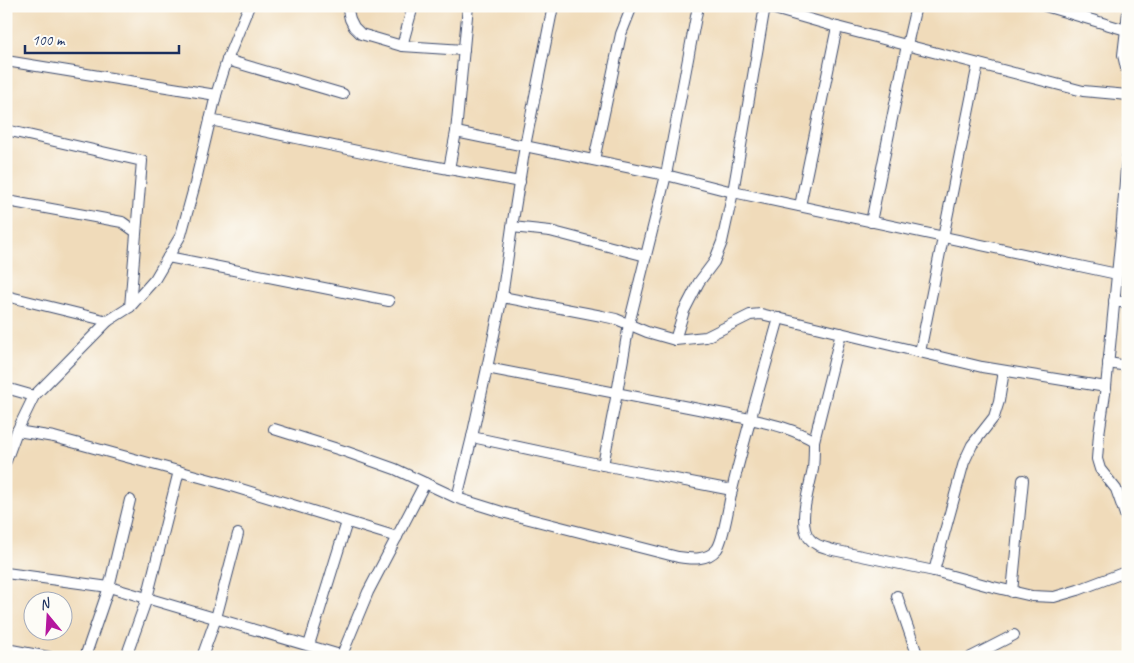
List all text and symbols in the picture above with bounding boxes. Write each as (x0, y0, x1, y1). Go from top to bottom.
scale bar (25, 22, 179, 54)
text: 100 m (32, 31, 66, 50)
north arrow (22, 590, 72, 640)
text: N (37, 594, 53, 614)

